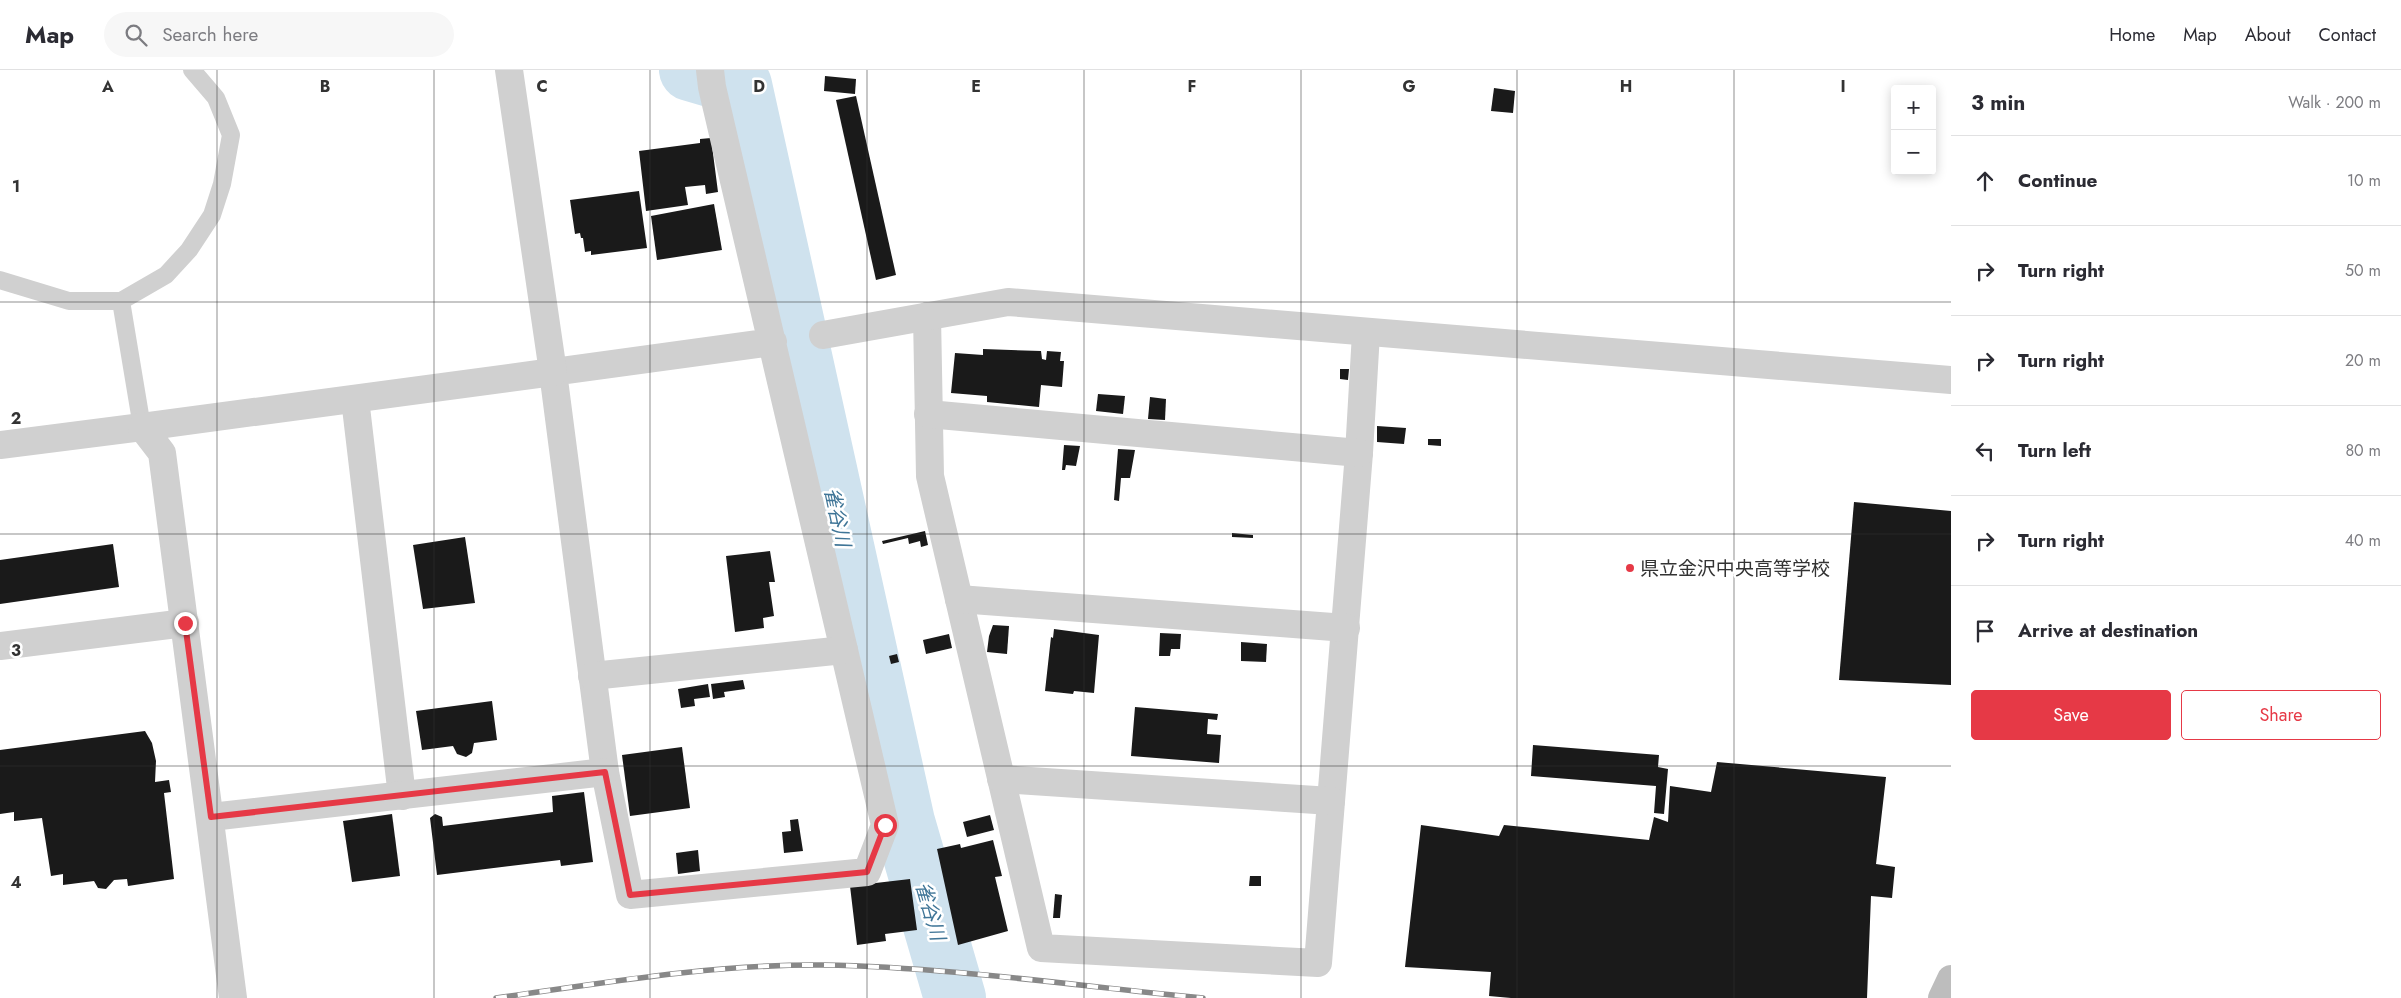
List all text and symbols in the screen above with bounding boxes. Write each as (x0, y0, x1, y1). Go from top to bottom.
search box (104, 12, 454, 57)
text: Map (25, 17, 74, 52)
icon: search (122, 21, 150, 49)
text: Search here (162, 21, 258, 48)
text: Home (2109, 22, 2155, 48)
text: Map (2183, 22, 2217, 48)
text: About (2245, 22, 2290, 48)
text: Contact (2318, 22, 2376, 48)
text: A (101, 75, 114, 98)
text: B (320, 75, 330, 98)
text: C (536, 75, 548, 98)
text: D (753, 75, 765, 98)
text: E (971, 75, 981, 98)
text: F (1188, 75, 1196, 98)
text: G (1402, 75, 1416, 98)
text: H (1620, 75, 1632, 98)
text: I (1840, 75, 1846, 98)
map controls (1891, 85, 1936, 175)
button: + (1891, 85, 1936, 130)
text: 3 min (1971, 88, 2025, 118)
text: Walk · 200 m (2288, 91, 2381, 114)
button: − (1891, 130, 1936, 175)
icon: ahead (1971, 167, 1999, 195)
text: Continue (2018, 167, 2097, 194)
text: 10 m (2347, 169, 2381, 192)
text: 1 (12, 175, 20, 198)
icon: right (1971, 257, 1999, 285)
text: Turn right (2018, 257, 2104, 284)
text: 50 m (2345, 259, 2381, 282)
icon: right (1971, 347, 1999, 375)
text: Turn right (2018, 347, 2104, 374)
text: 20 m (2345, 349, 2381, 372)
text: 2 (11, 407, 21, 430)
icon: left (1971, 437, 1999, 465)
text: Turn left (2018, 437, 2091, 464)
text: 80 m (2345, 439, 2381, 462)
water label: 雀谷川 (817, 485, 858, 551)
icon: right (1971, 527, 1999, 555)
text: Turn right (2018, 527, 2104, 554)
text: 40 m (2345, 529, 2381, 552)
place label: 県立金沢中央高等学校 (1640, 555, 1830, 582)
marker: 県立金沢中央高等学校 (1624, 562, 1636, 574)
route end (174, 612, 197, 635)
icon: arrive (1971, 617, 1999, 645)
text: Arrive at destination (2018, 617, 2198, 644)
text: 3 (11, 639, 21, 662)
button: Save (1971, 690, 2171, 740)
button: Share (2181, 690, 2381, 740)
route start (874, 814, 897, 837)
text: 4 (10, 871, 22, 894)
water label: 雀谷川 (908, 878, 953, 946)

